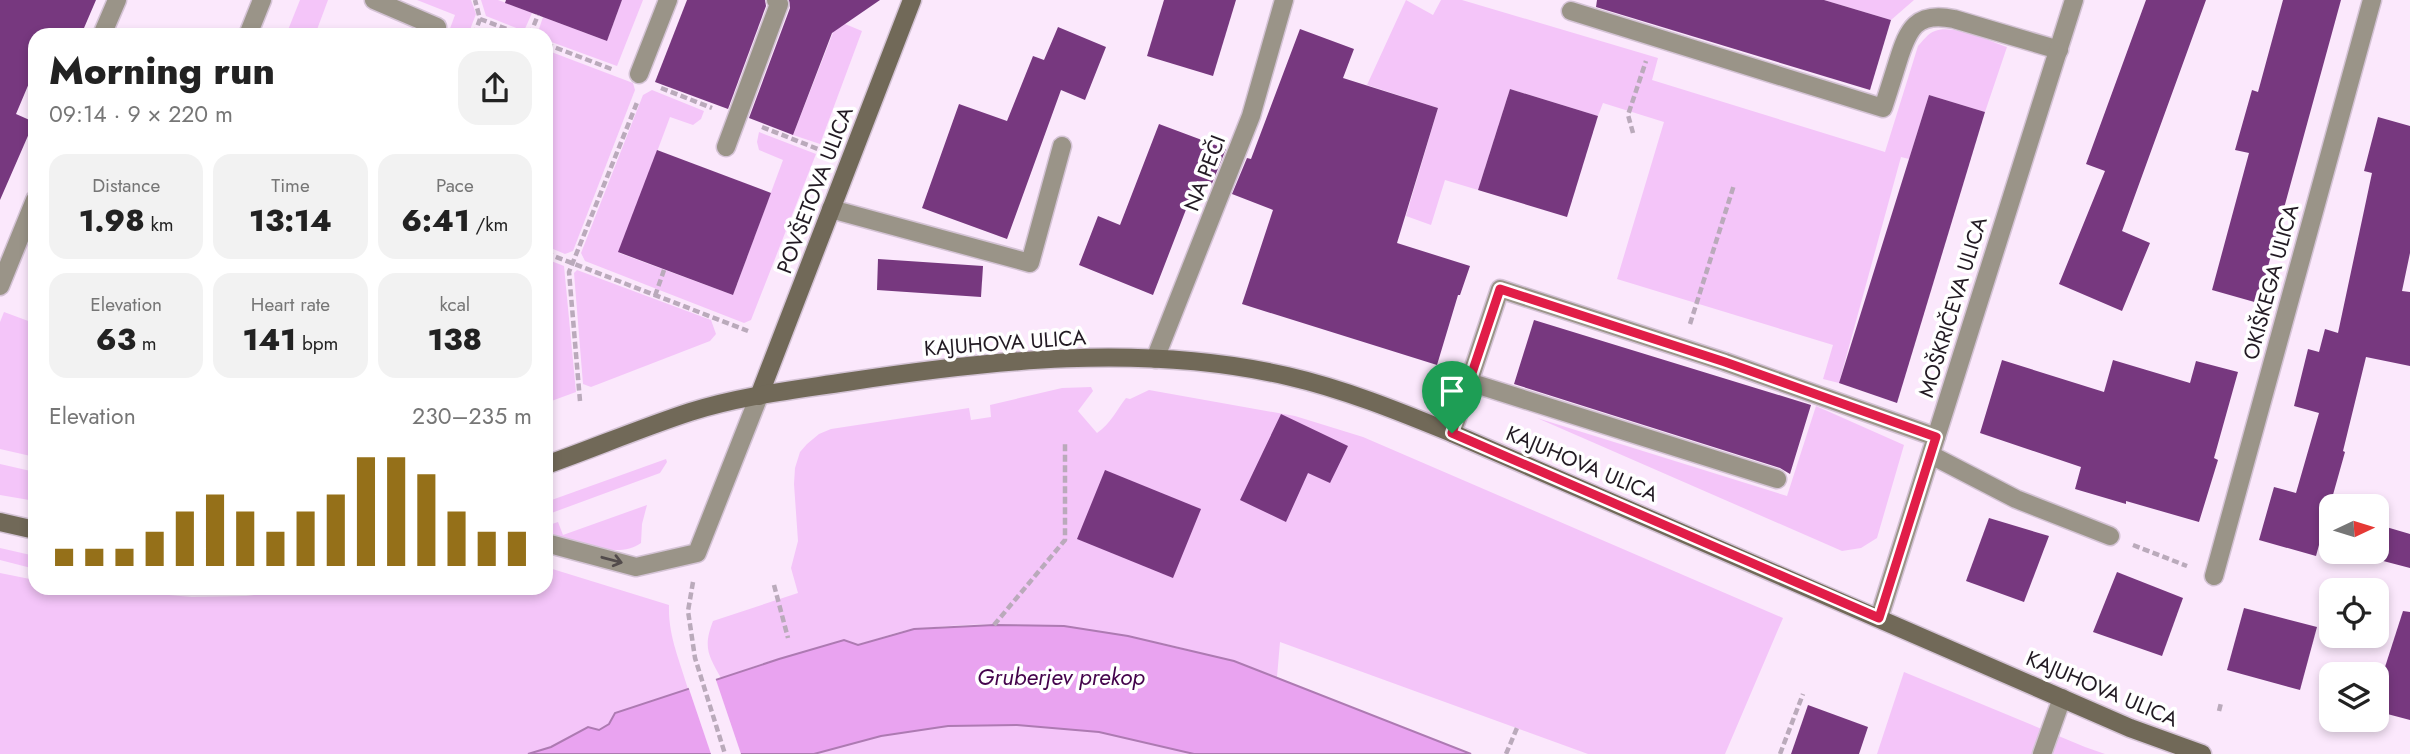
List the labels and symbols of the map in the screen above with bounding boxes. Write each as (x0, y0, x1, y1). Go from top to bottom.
street label: POVŠETOVA ULICA (769, 102, 861, 278)
street label: NA PEČI (1177, 131, 1233, 215)
street label: OKIŠKEGA ULICA (2236, 201, 2306, 363)
street label: MOŠKRIČEVA ULICA (1911, 213, 1995, 401)
street label: KAJUHOVA ULICA (923, 322, 1087, 364)
pin (1422, 361, 1482, 433)
street label: KAJUHOVA ULICA (1501, 418, 1663, 510)
north arrow (2319, 494, 2389, 564)
one-way arrow (600, 554, 623, 567)
street label: KAJUHOVA ULICA (2021, 643, 2183, 735)
water label: Gruberjev prekop (977, 660, 1145, 694)

